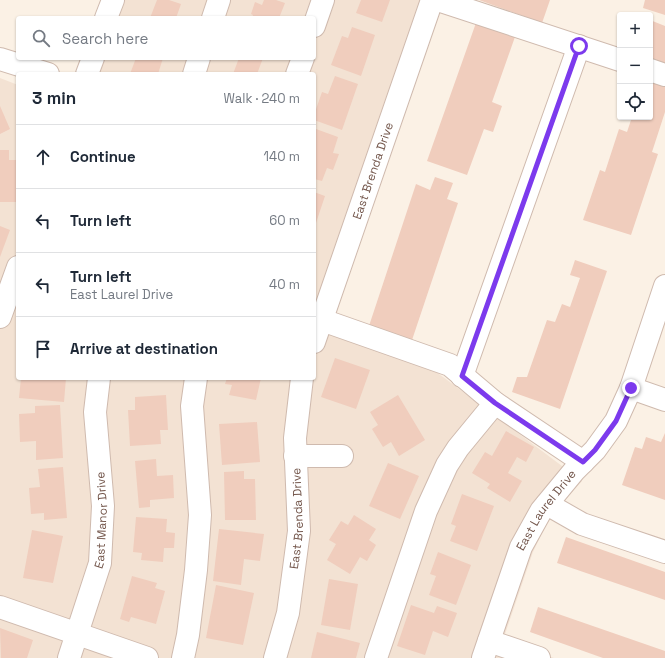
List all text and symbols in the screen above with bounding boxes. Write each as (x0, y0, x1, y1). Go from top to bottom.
map controls (617, 12, 653, 120)
button: + (617, 12, 653, 48)
search box (16, 16, 316, 60)
icon: search (30, 27, 52, 49)
text: Search here (62, 29, 148, 48)
route start (570, 37, 588, 55)
button: − (617, 48, 653, 84)
button: locate (617, 84, 653, 120)
text: 3 min (32, 87, 76, 109)
text: Walk · 240 m (224, 90, 300, 107)
street label: East Brenda Drive (349, 120, 397, 222)
icon: ahead (32, 146, 54, 168)
text: Continue (70, 147, 136, 166)
text: 140 m (264, 148, 300, 165)
icon: left (32, 210, 54, 232)
text: Turn left (70, 211, 132, 230)
text: 60 m (269, 212, 300, 229)
text: Turn left (70, 267, 132, 286)
icon: left (32, 274, 54, 296)
text: 40 m (269, 276, 300, 293)
text: East Laurel Drive (70, 286, 173, 303)
icon: arrive (32, 338, 54, 360)
text: Arrive at destination (70, 339, 218, 358)
route end (622, 379, 640, 397)
street label: East Laurel Drive (513, 466, 580, 554)
street label: East Brenda Drive (286, 467, 307, 570)
street label: East Manor Drive (91, 471, 111, 571)

